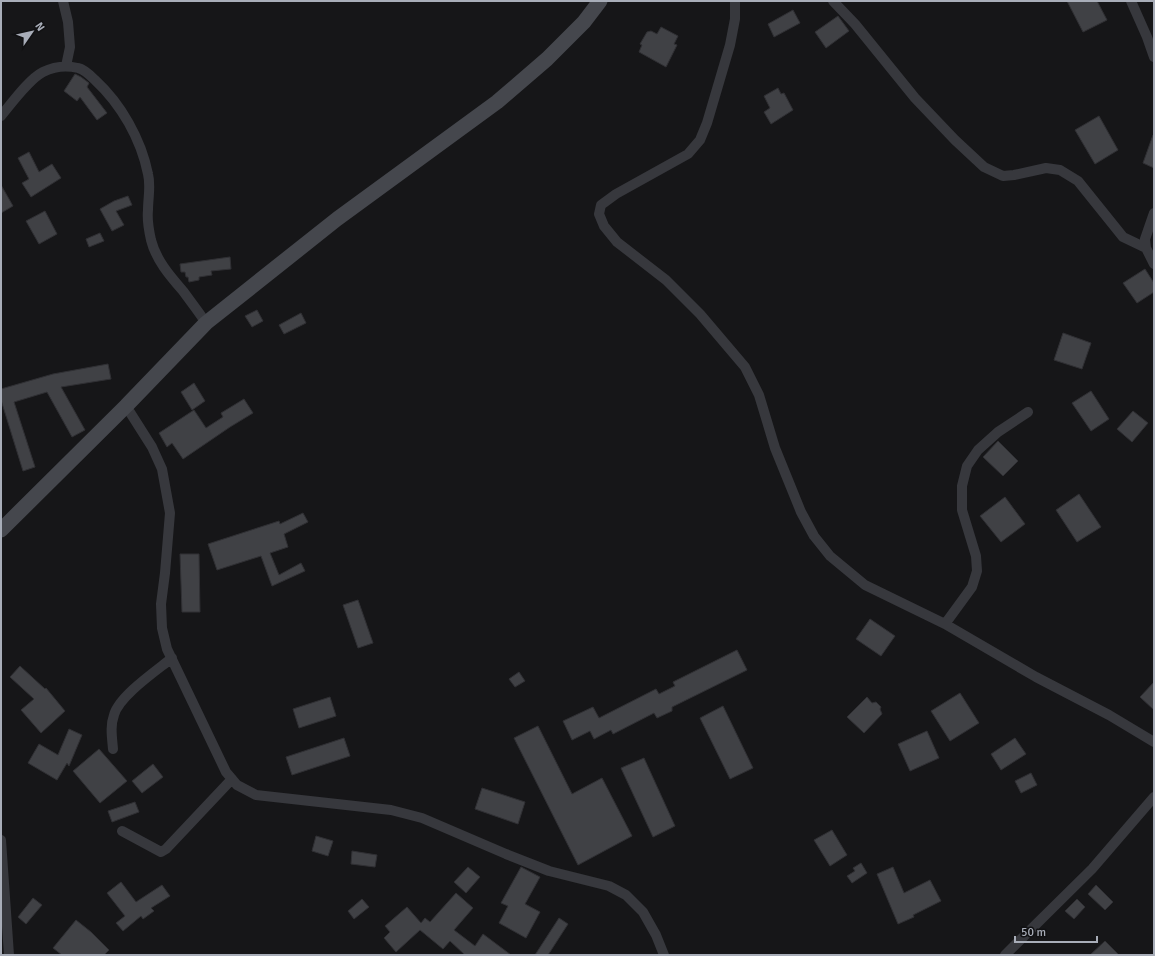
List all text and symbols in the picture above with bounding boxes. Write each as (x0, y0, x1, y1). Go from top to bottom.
north arrow (12, 12, 52, 52)
text: N (32, 20, 47, 33)
scale bar (1015, 918, 1097, 944)
text: 50 m (1021, 925, 1046, 940)

